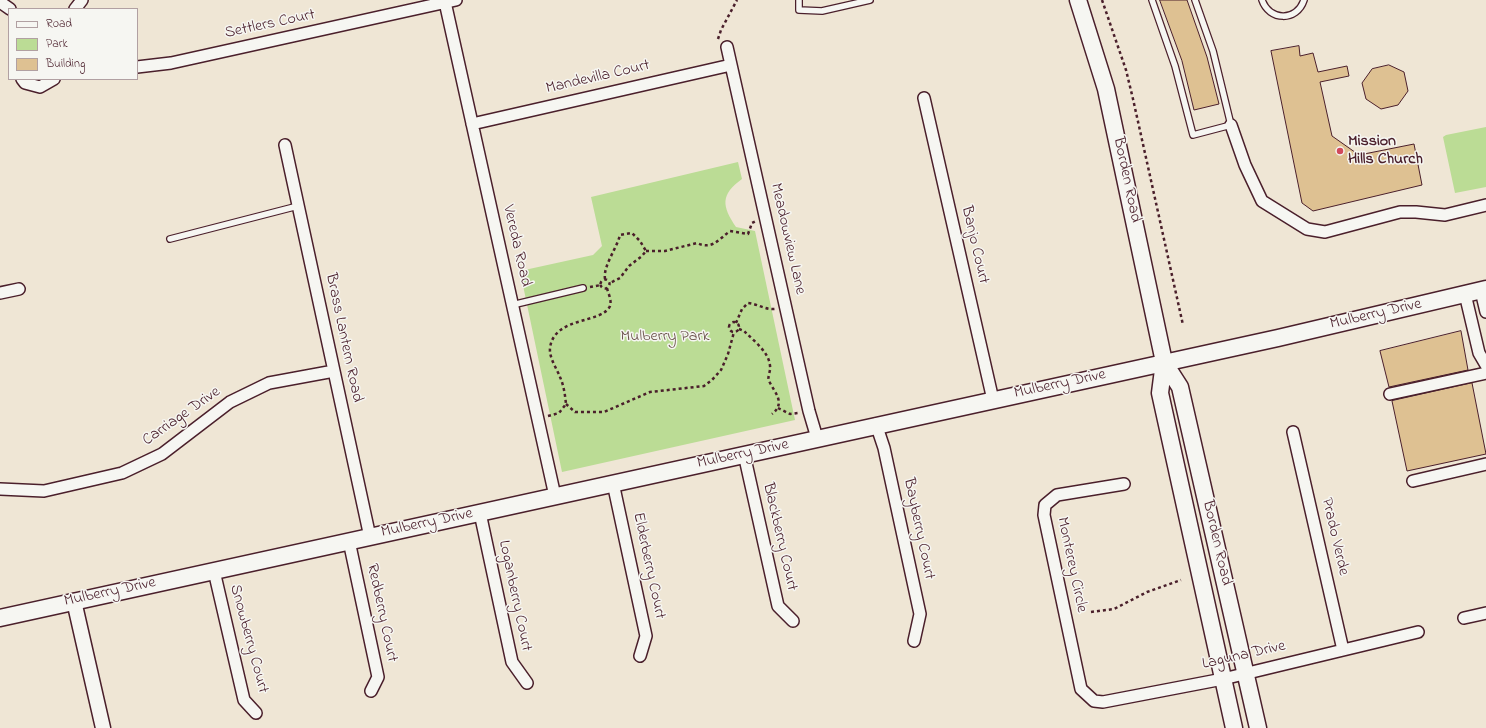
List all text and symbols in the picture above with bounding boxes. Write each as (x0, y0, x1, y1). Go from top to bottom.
street label: Settlers Court (223, 6, 317, 44)
legend (8, 8, 138, 80)
text: Road (46, 15, 72, 33)
text: Park (46, 35, 68, 53)
text: Building (46, 55, 85, 73)
street label: Mandevilla Court (544, 57, 652, 99)
place label: Mission Hills Church (1348, 132, 1423, 170)
street label: Borden Road (1108, 136, 1144, 224)
marker: Mission Hills Church (1335, 146, 1345, 156)
street label: Meadowview Lane (765, 181, 809, 297)
street label: Vereda Road (497, 203, 535, 289)
street label: Banjo Court (956, 204, 992, 286)
street label: Brass Lantern Road (320, 272, 366, 404)
street label: Mulberry Drive (1328, 295, 1424, 335)
park label: Mulberry Park (621, 327, 709, 347)
street label: Mulberry Drive (1012, 366, 1108, 404)
street label: Carriage Drive (139, 383, 225, 451)
street label: Mulberry Drive (695, 436, 791, 474)
street label: Bayberry Court (898, 476, 938, 582)
street label: Blackberry Court (757, 481, 801, 593)
street label: Prado Verde (1316, 496, 1352, 578)
street label: Borden Road (1197, 499, 1235, 587)
street label: Mulberry Drive (379, 505, 475, 543)
street label: Elderberry Court (627, 511, 669, 621)
street label: Monterey Circle (1052, 516, 1090, 614)
street label: Loganberry Court (493, 539, 535, 653)
street label: Redberry Court (361, 562, 401, 664)
street label: Mulberry Drive (62, 574, 158, 612)
street label: Snowberry Court (224, 583, 272, 695)
street label: Laguna Drive (1201, 637, 1287, 675)

